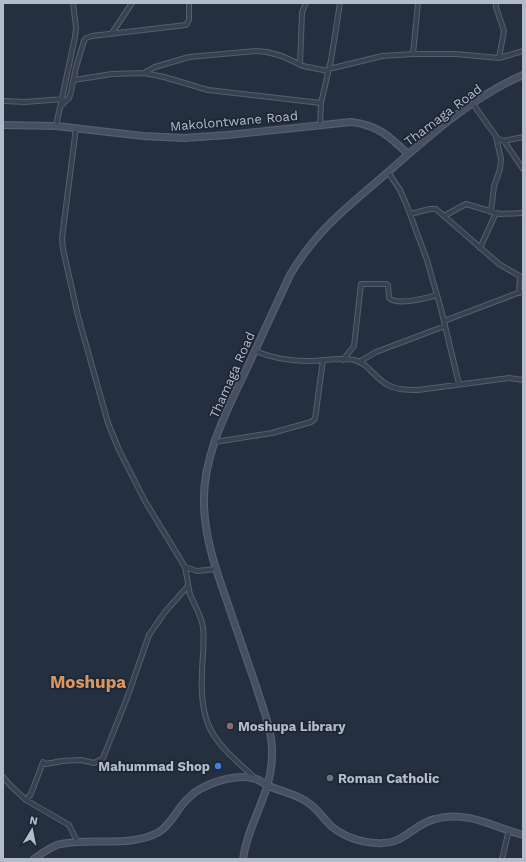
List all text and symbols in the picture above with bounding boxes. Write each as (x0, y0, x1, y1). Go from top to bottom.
street label: Thamaga Road (401, 81, 485, 149)
street label: Makolontwane Road (169, 108, 299, 134)
street label: Thamaga Road (206, 330, 258, 420)
district label: Moshupa (50, 672, 126, 692)
place label: Moshupa Library (238, 719, 346, 734)
marker: Moshupa Library (225, 721, 235, 731)
place label: Mahummad Shop (98, 759, 210, 774)
marker: Mahummad Shop (213, 761, 223, 771)
place label: Roman Catholic (338, 771, 440, 786)
marker: Roman Catholic (325, 773, 335, 783)
north arrow (12, 810, 52, 850)
text: N (29, 814, 39, 828)

